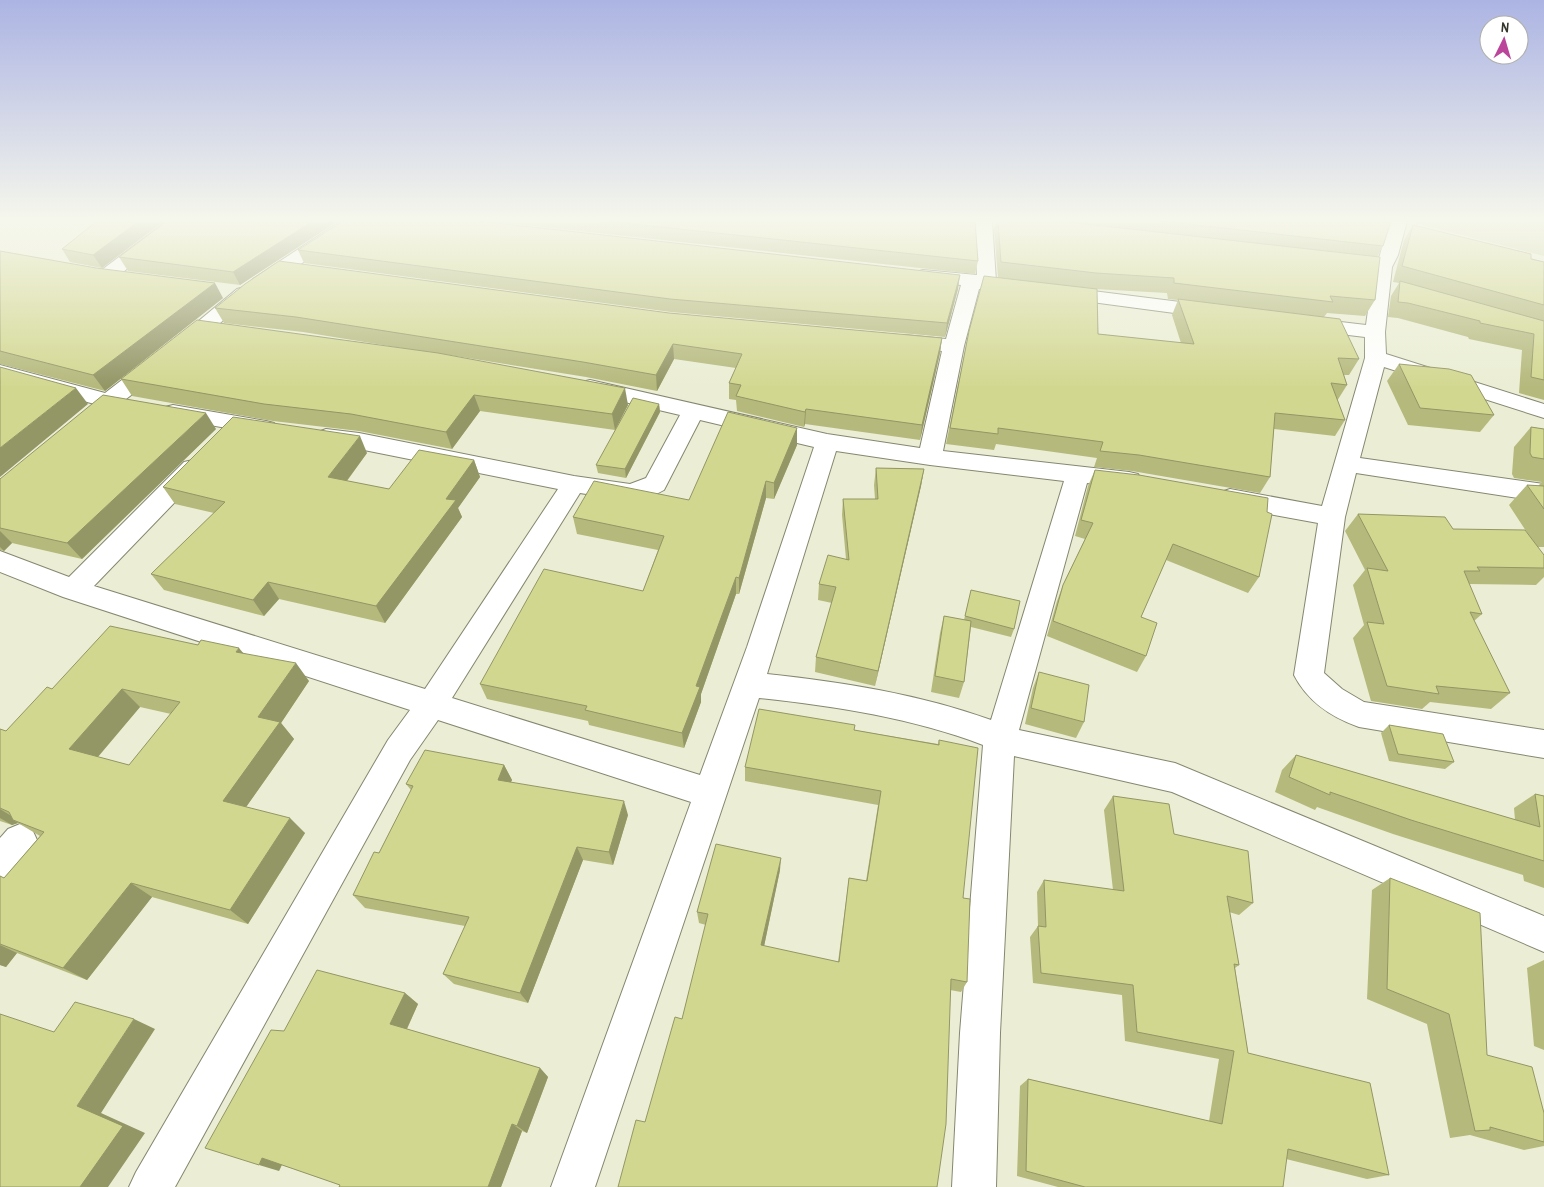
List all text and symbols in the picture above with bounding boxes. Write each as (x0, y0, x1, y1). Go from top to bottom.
north arrow (1479, 15, 1529, 65)
text: N (1500, 18, 1510, 36)

